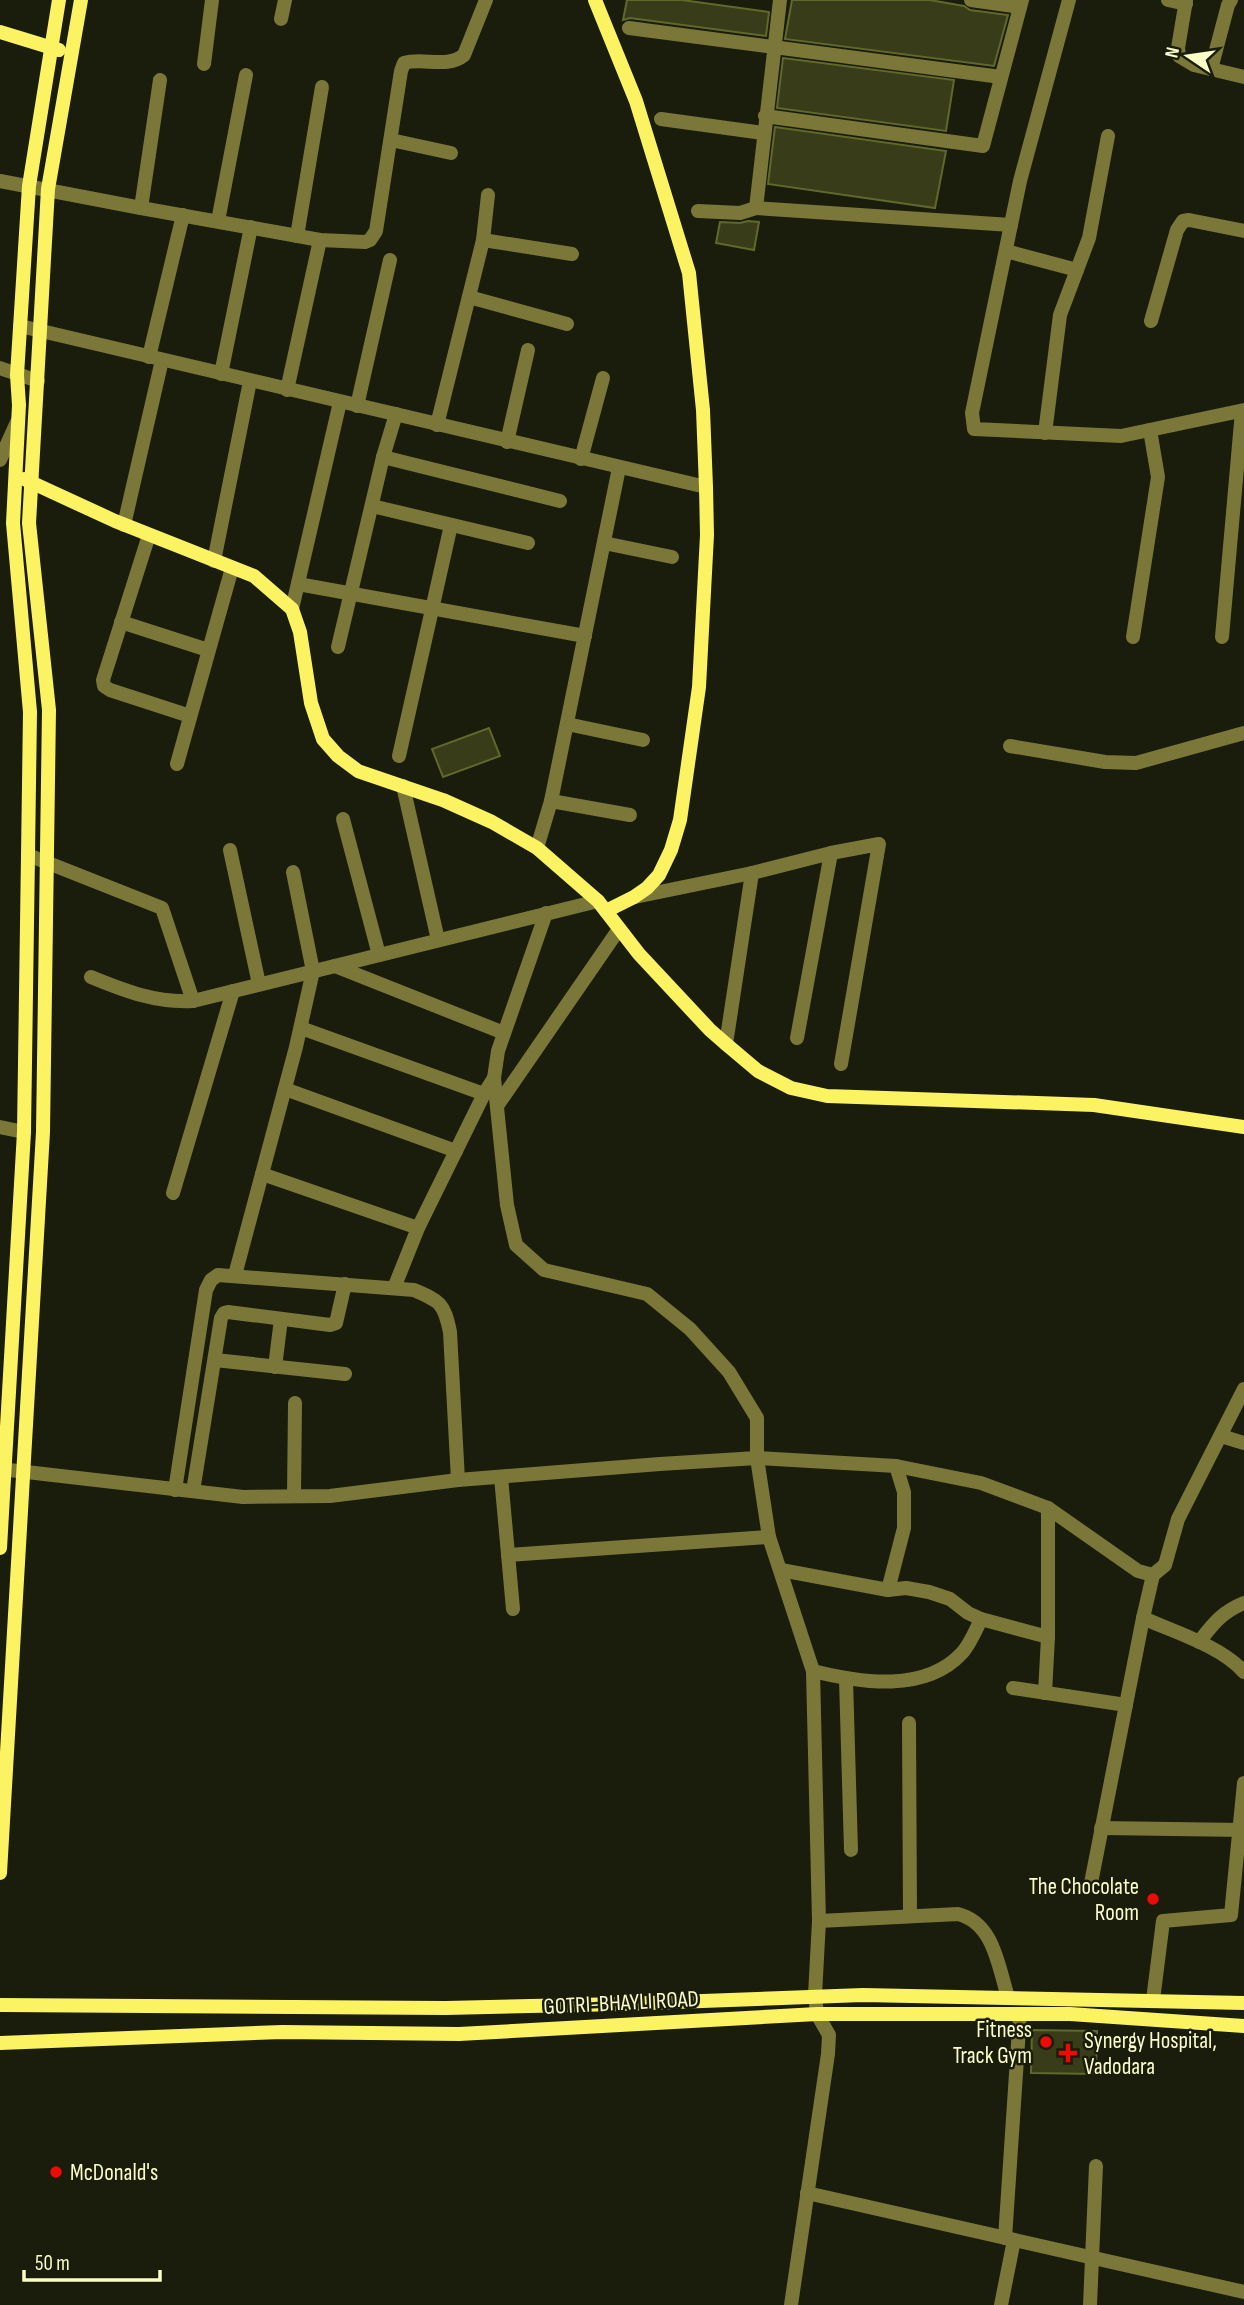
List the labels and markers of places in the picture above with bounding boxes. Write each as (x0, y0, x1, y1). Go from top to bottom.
place label: The Chocolate Room (1029, 1873, 1139, 1927)
marker: The Chocolate Room (1145, 1891, 1161, 1907)
place label: Fitness Track Gym (953, 2016, 1032, 2070)
place label: Synergy Hospital, Vadodara (1084, 2027, 1217, 2081)
marker: Fitness Track Gym (1038, 2034, 1054, 2050)
marker: Synergy Hospital, Vadodara (1058, 2043, 1078, 2063)
place label: McDonald's (70, 2159, 158, 2187)
marker: McDonald's (48, 2164, 64, 2180)

